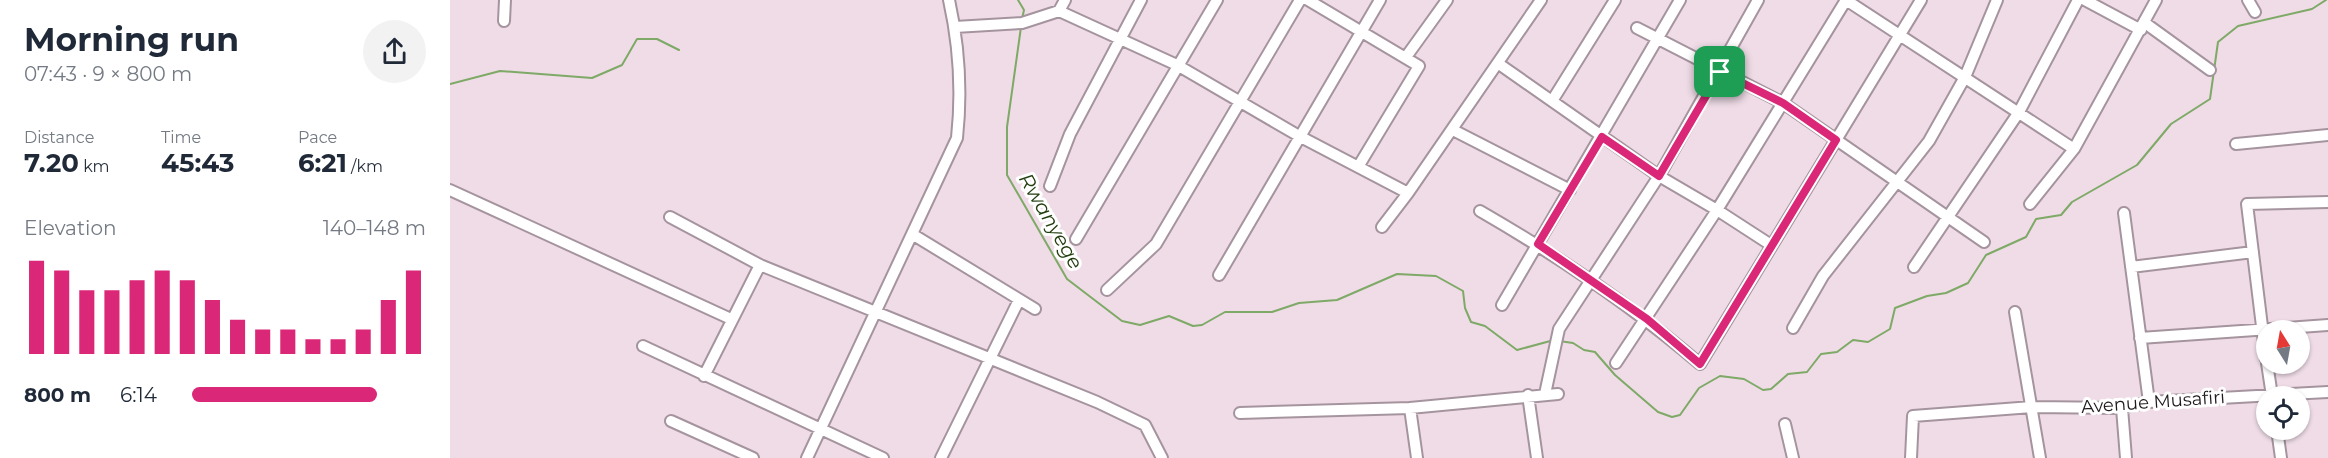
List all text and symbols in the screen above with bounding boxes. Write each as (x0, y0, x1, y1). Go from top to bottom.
text: Morning run (24, 19, 239, 59)
button: share (363, 20, 426, 83)
pin (1694, 46, 1745, 97)
icon: arrive (1703, 55, 1736, 88)
text: 07:43 · 9 × 800 m (24, 62, 192, 86)
text: Distance (24, 128, 94, 147)
text: Time (161, 128, 201, 147)
text: Pace (298, 128, 337, 147)
text: 7.20 (24, 147, 79, 179)
text: 45:43 (161, 147, 234, 179)
text: 6:21 (298, 147, 347, 179)
text: km (79, 157, 110, 176)
text: /km (347, 157, 383, 176)
water label: Rwanyege (1014, 169, 1088, 273)
text: Elevation (24, 216, 116, 240)
text: 140–148 m (323, 216, 426, 240)
north arrow (2256, 320, 2310, 374)
map controls (2256, 320, 2310, 440)
text: 800 m (24, 383, 91, 407)
text: 6:14 (120, 383, 157, 407)
street label: Avenue Musafiri (2080, 386, 2226, 418)
button: locate (2256, 386, 2310, 440)

